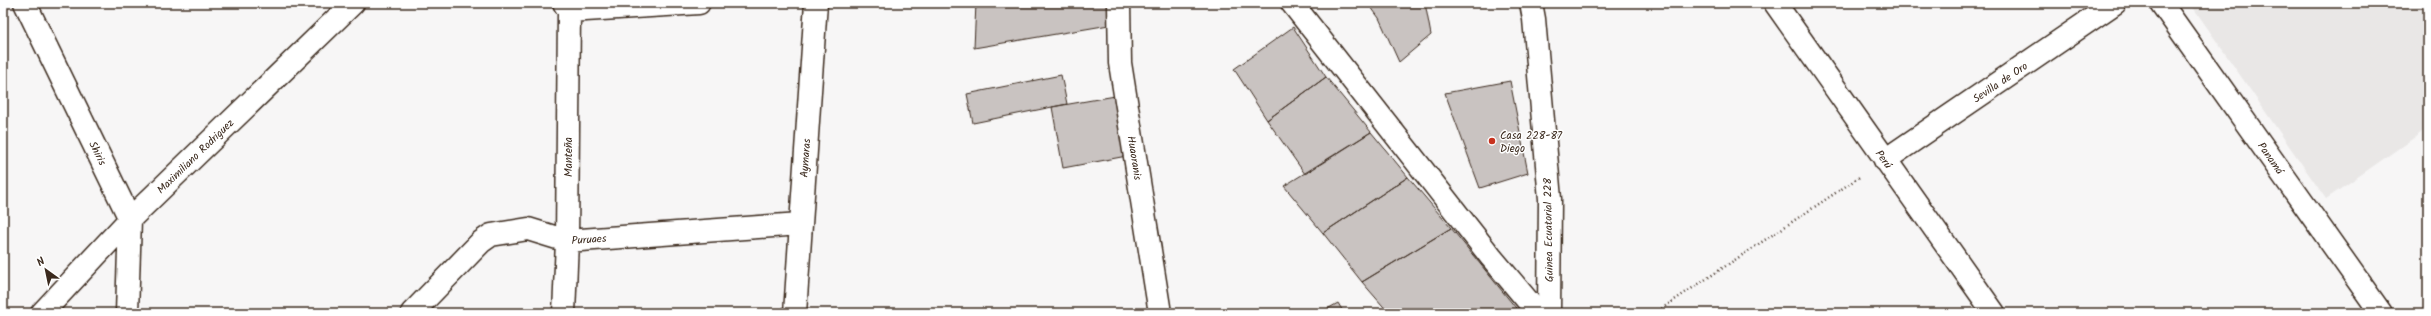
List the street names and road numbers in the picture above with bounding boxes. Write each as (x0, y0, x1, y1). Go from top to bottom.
street label: Sevilla de Oro (1969, 58, 2032, 108)
street label: Maximiliano Rodriguez (153, 115, 239, 199)
street label: Huaoranis (1122, 135, 1146, 182)
street label: Manteña (560, 137, 578, 177)
street label: Shiris (83, 138, 111, 169)
street label: Aymaras (796, 138, 816, 178)
street label: Panamá (2252, 139, 2289, 180)
street label: Perú (1870, 146, 1897, 173)
street label: Guinea Ecuatorial 228 (1539, 177, 1559, 282)
street label: Puruaes (571, 230, 607, 250)

